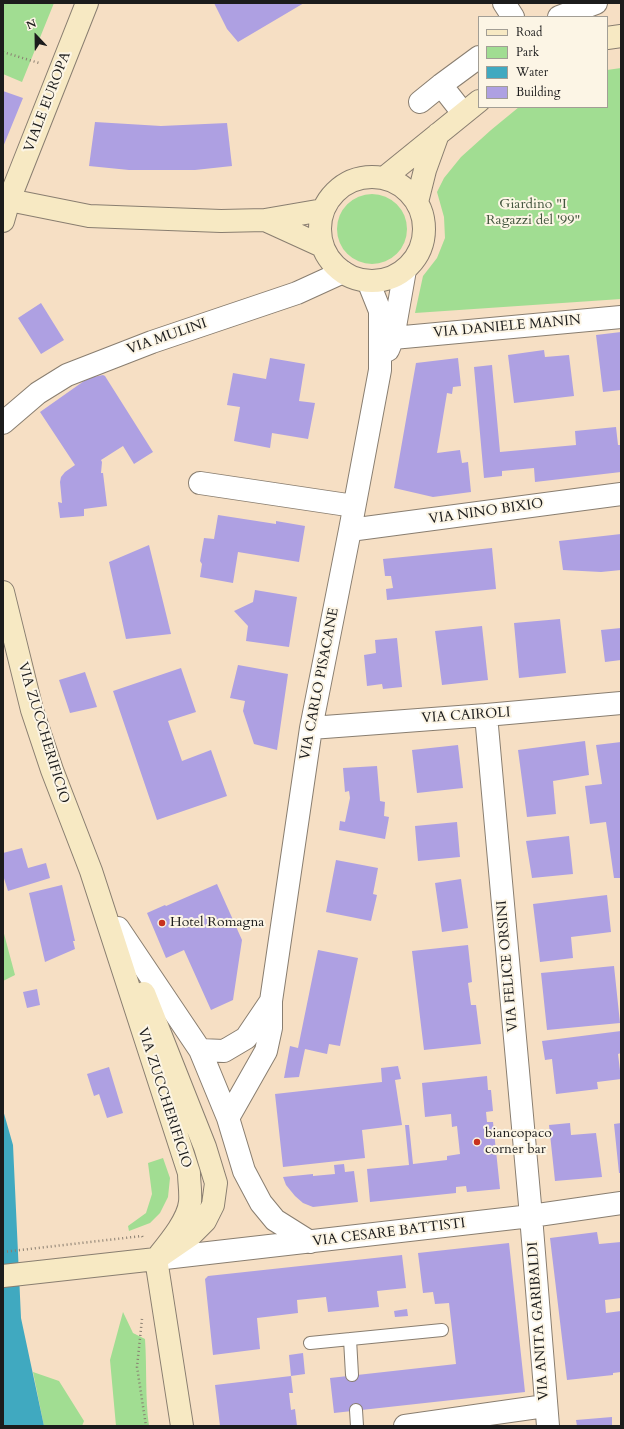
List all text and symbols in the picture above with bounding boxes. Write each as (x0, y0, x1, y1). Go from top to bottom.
north arrow (16, 16, 56, 56)
text: N (24, 16, 39, 33)
legend (478, 16, 608, 108)
text: Road (516, 24, 542, 40)
text: Park (516, 44, 539, 60)
street label: VIALE EUROPA (21, 50, 75, 154)
text: Water (516, 64, 548, 80)
text: Building (516, 84, 560, 100)
park label: Giardino "I Ragazzi del '99" (486, 197, 580, 230)
street label: VIA DANIELE MANIN (432, 312, 582, 342)
street label: VIA MULINI (125, 315, 209, 359)
street label: VIA NINO BIXIO (428, 496, 544, 528)
street label: VIA CARLO PISACANE (297, 606, 343, 762)
street label: VIA ZUCCHERIFICIO (14, 660, 72, 806)
street label: VIA CAIROLI (421, 705, 511, 727)
street label: VIA FELICE ORSINI (494, 899, 522, 1033)
place label: Hotel Romagna (170, 915, 264, 931)
marker: Hotel Romagna (157, 918, 167, 928)
street label: VIA ZUCCHERIFICIO (133, 1026, 195, 1170)
place label: biancopaco corner bar (485, 1126, 552, 1158)
marker: biancopaco corner bar (472, 1137, 482, 1147)
street label: VIA CESARE BATTISTI (312, 1215, 466, 1251)
street label: VIA ANITA GARIBALDI (525, 1241, 553, 1401)

